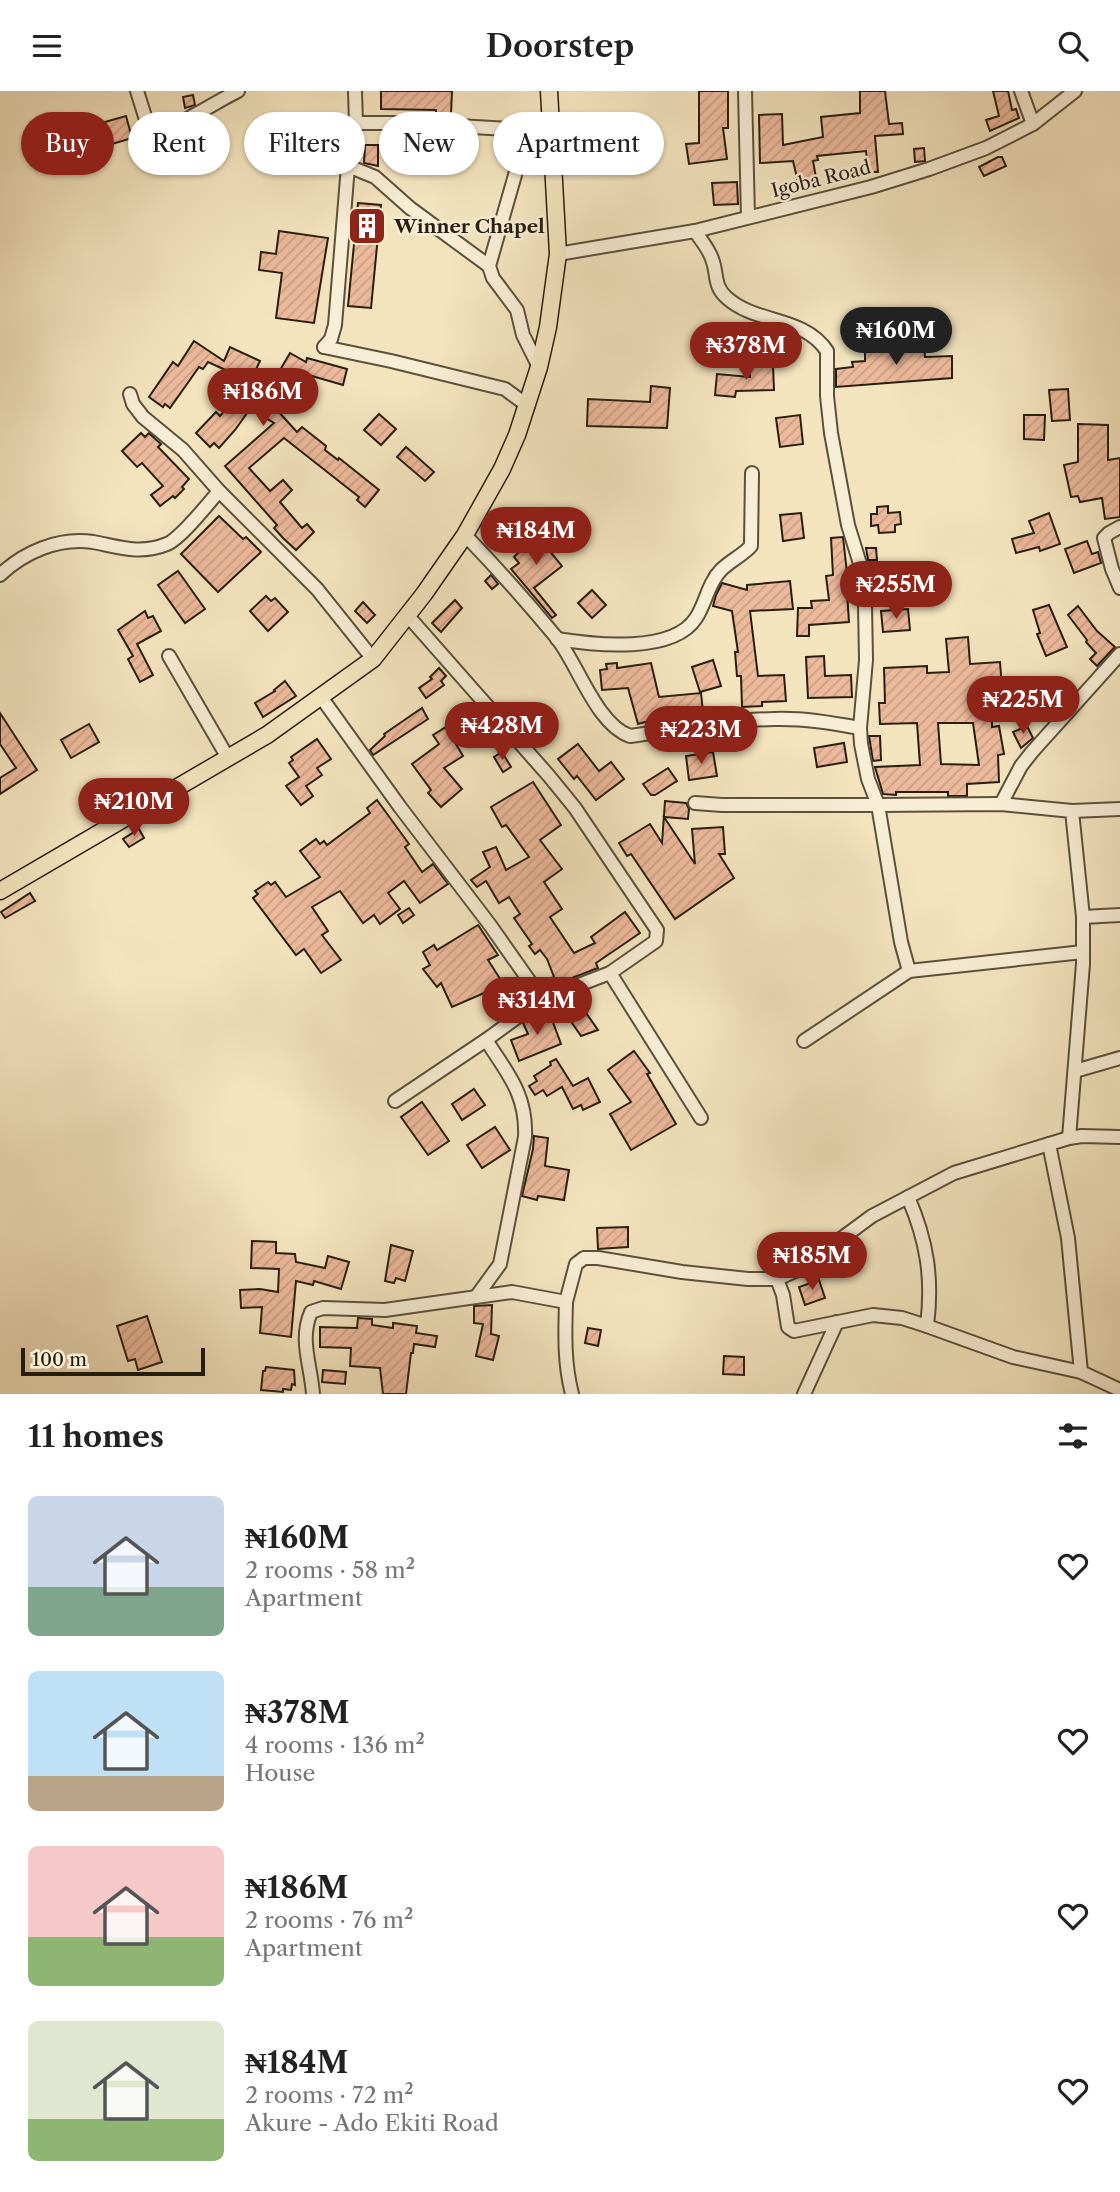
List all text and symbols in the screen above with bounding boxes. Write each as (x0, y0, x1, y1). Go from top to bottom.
text: Doorstep (486, 26, 634, 65)
icon: menu (28, 27, 66, 65)
icon: search (1054, 27, 1092, 65)
chip: Buy (21, 112, 114, 175)
chip: Rent (128, 112, 230, 175)
chip: Filters (244, 112, 365, 175)
chip: New (379, 112, 479, 175)
chip: Apartment (493, 112, 664, 175)
street label: Igoba Road (769, 155, 874, 202)
building icon: Winner Chapel (346, 205, 388, 247)
place label: Winner Chapel (393, 215, 545, 238)
pin: ₦160M (847, 307, 945, 367)
text: ₦160M (856, 316, 936, 344)
pin: ₦378M (697, 323, 795, 382)
text: ₦378M (706, 331, 786, 359)
pin: ₦186M (214, 369, 312, 428)
text: ₦186M (223, 377, 303, 405)
pin: ₦184M (487, 507, 585, 567)
text: ₦184M (496, 516, 576, 544)
pin: ₦255M (847, 561, 945, 621)
text: ₦255M (856, 570, 936, 598)
pin: ₦225M (974, 677, 1072, 736)
text: ₦225M (983, 685, 1063, 713)
pin: ₦428M (453, 703, 551, 762)
pin: ₦223M (652, 707, 750, 766)
text: ₦428M (461, 711, 543, 739)
text: ₦223M (660, 715, 742, 743)
pin: ₦210M (85, 779, 183, 838)
text: ₦210M (94, 787, 174, 815)
pin: ₦314M (488, 977, 586, 1037)
text: ₦314M (498, 986, 576, 1014)
pin: ₦185M (763, 1233, 861, 1292)
text: ₦185M (773, 1241, 851, 1269)
scale bar (21, 1345, 205, 1377)
text: 100 m (32, 1348, 87, 1371)
icon: filters (1054, 1417, 1092, 1455)
text: 11 homes (28, 1418, 164, 1455)
text: ₦160M (245, 1519, 349, 1556)
icon: home (84, 1524, 168, 1608)
icon: heart (1054, 1547, 1092, 1585)
text: 2 rooms · 58 m² (245, 1556, 415, 1584)
text: Apartment (245, 1584, 363, 1612)
text: ₦378M (245, 1694, 350, 1731)
icon: home (84, 1699, 168, 1783)
icon: heart (1054, 1722, 1092, 1760)
text: 4 rooms · 136 m² (245, 1731, 425, 1759)
text: House (245, 1759, 315, 1787)
text: ₦186M (245, 1869, 348, 1906)
icon: home (84, 1874, 168, 1958)
icon: heart (1054, 1897, 1092, 1935)
text: 2 rooms · 76 m² (245, 1906, 413, 1934)
text: Apartment (245, 1934, 363, 1962)
text: ₦184M (245, 2044, 348, 2081)
icon: home (84, 2049, 168, 2133)
icon: heart (1054, 2072, 1092, 2110)
text: 2 rooms · 72 m² (245, 2081, 414, 2109)
text: Akure - Ado Ekiti Road (245, 2109, 499, 2137)

